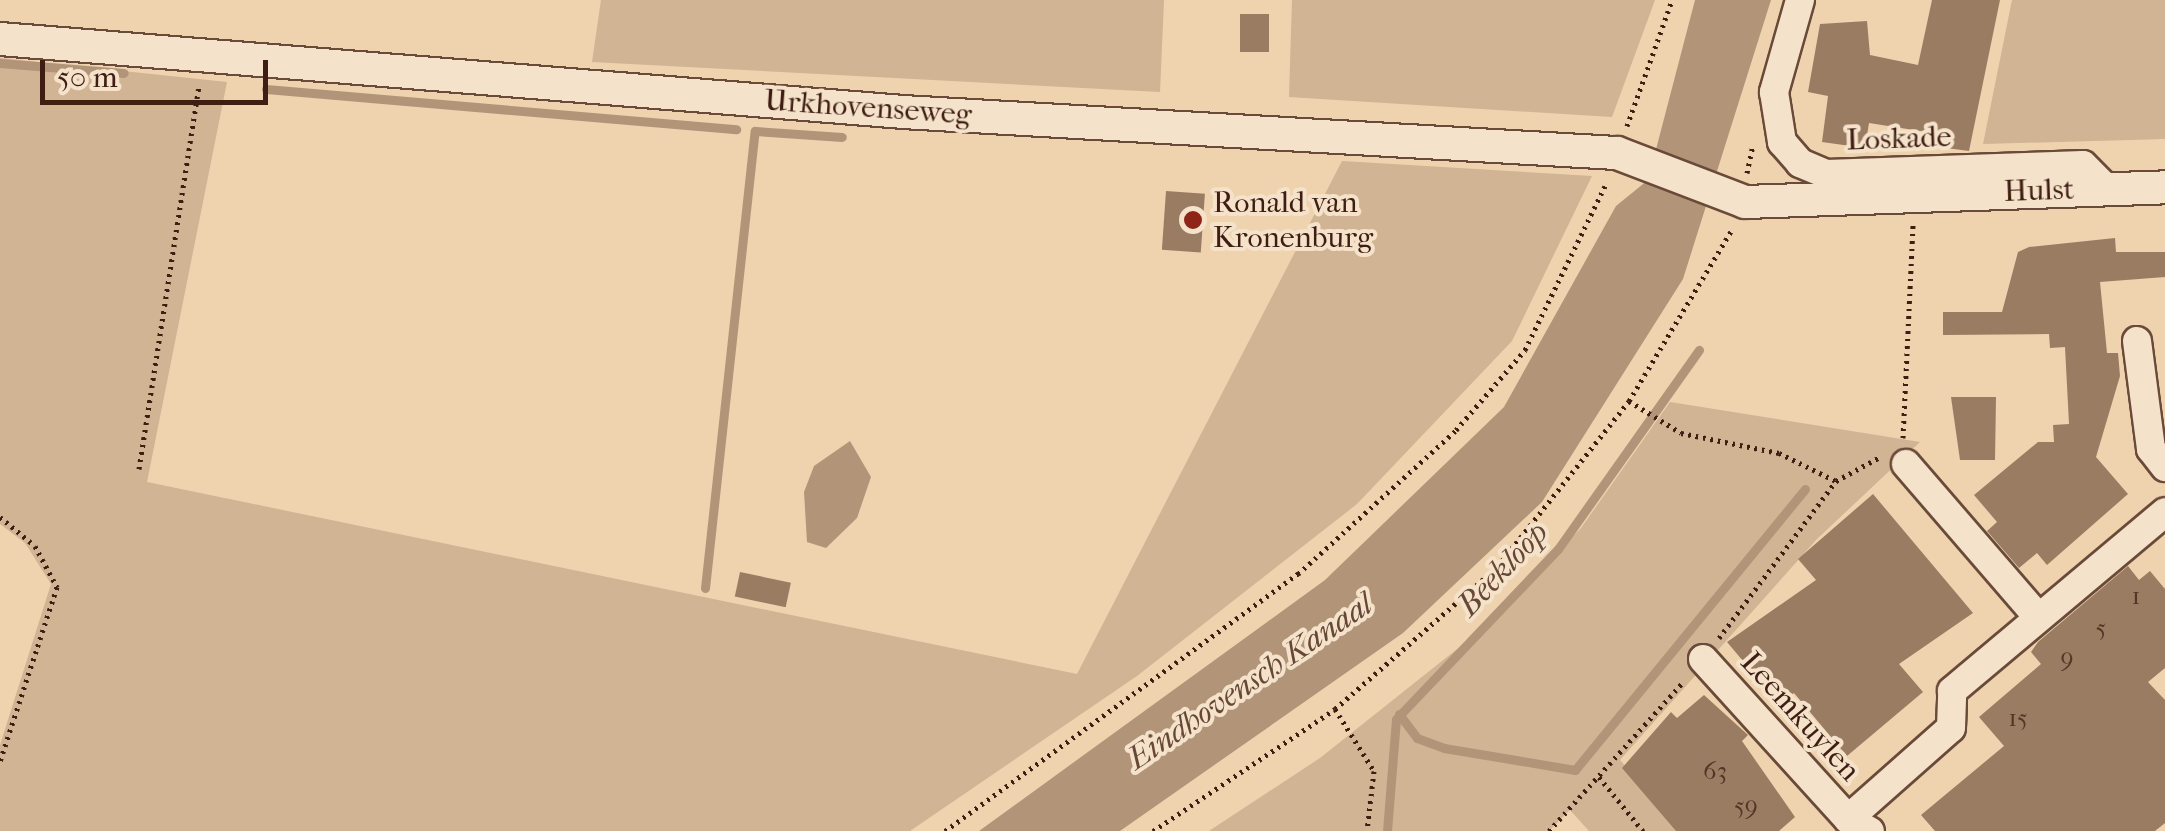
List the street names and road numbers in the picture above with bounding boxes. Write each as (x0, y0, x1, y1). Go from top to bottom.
street label: Urkhovenseweg (763, 83, 973, 133)
street label: Loskade (1846, 119, 1952, 159)
street label: Hulst (2003, 172, 2075, 210)
street label: Leemkuylen (1733, 645, 1867, 789)

